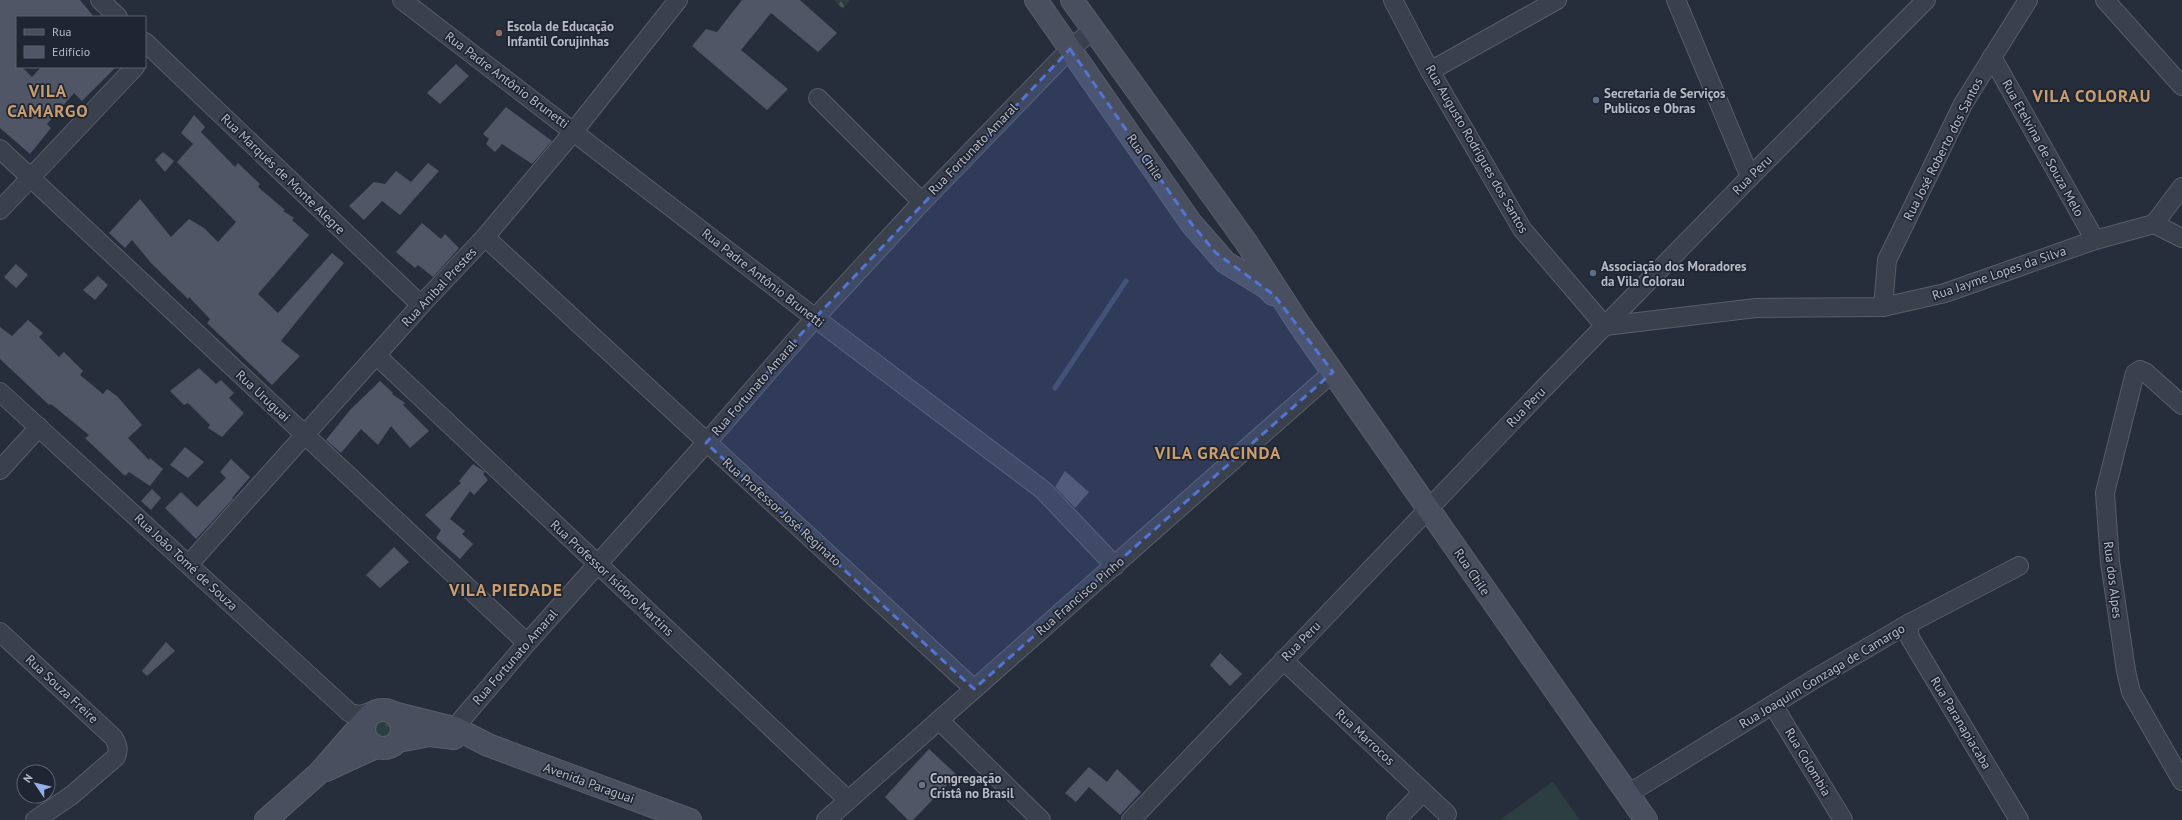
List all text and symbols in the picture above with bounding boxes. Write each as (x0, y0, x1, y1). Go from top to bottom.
legend (16, 16, 146, 68)
place label: Escola de Educação Infantil Corujinhas (507, 18, 614, 50)
text: Rua (52, 24, 71, 39)
street label: Rua Padre Antônio Brunetti (442, 28, 572, 132)
marker: Escola de Educação Infantil Corujinhas (494, 28, 504, 38)
text: Edifício (52, 44, 90, 59)
street label: Rua Augusto Rodrigues dos Santos (1422, 62, 1532, 236)
street label: Rua José Roberto dos Santos (1900, 75, 1986, 223)
street label: Rua Etelvina de Souza Melo (1998, 76, 2088, 220)
district label: VILA CAMARGO (7, 80, 89, 122)
place label: Secretaria de Serviços Publicos e Obras (1604, 85, 1726, 117)
district label: VILA COLORAU (2031, 85, 2152, 107)
marker: Secretaria de Serviços Publicos e Obras (1591, 95, 1601, 105)
street label: Rua Fortunato Amaral (925, 99, 1021, 199)
street label: Rua Marqués de Monte Alegre (217, 110, 349, 238)
street label: Rua Chile (1123, 130, 1167, 184)
street label: Rua Peru (1729, 152, 1775, 198)
street label: Rua Padre Antônio Brunetti (698, 225, 828, 331)
street label: Rua Jayme Lopes da Silva (1930, 242, 2068, 304)
street label: Rua Anibal Prestes (398, 244, 480, 330)
place label: Associação dos Moradores da Vila Colorau (1601, 258, 1747, 290)
marker: Associação dos Moradores da Vila Colorau (1588, 268, 1598, 278)
street label: Rua Fortunato Amaral (708, 336, 800, 439)
street label: Rua Uruguai (232, 366, 294, 426)
street label: Rua Peru (1503, 383, 1549, 431)
district label: VILA GRACINDA (1154, 442, 1281, 464)
street label: Rua Professor José Reginato (719, 454, 845, 570)
street label: Rua João Tomé de Souza (131, 510, 241, 614)
street label: Rua Professor Isidoro Martins (547, 516, 677, 640)
street label: Rua dos Alpes (2100, 540, 2126, 620)
street label: Rua Chile (1450, 545, 1494, 599)
street label: Rua Francisco Pinho (1032, 553, 1128, 639)
district label: VILA PIEDADE (448, 579, 563, 601)
street label: Rua Fortunato Amaral (469, 605, 561, 708)
street label: Rua Peru (1278, 617, 1324, 665)
street label: Rua Joaquim Gonzaga de Camargo (1736, 620, 1908, 732)
street label: Rua Souza Freire (22, 651, 102, 727)
street label: Rua Paranapiacaba (1927, 674, 1995, 772)
street label: Rua Marrocos (1332, 705, 1398, 769)
street label: Rua Colombia (1781, 725, 1835, 799)
street label: Avenida Paraguai (541, 759, 637, 807)
north arrow (16, 764, 56, 804)
place label: Congregação Cristâ no Brasil (930, 770, 1014, 802)
text: N (20, 771, 36, 785)
marker: Congregação Cristâ no Brasil (917, 780, 927, 790)

